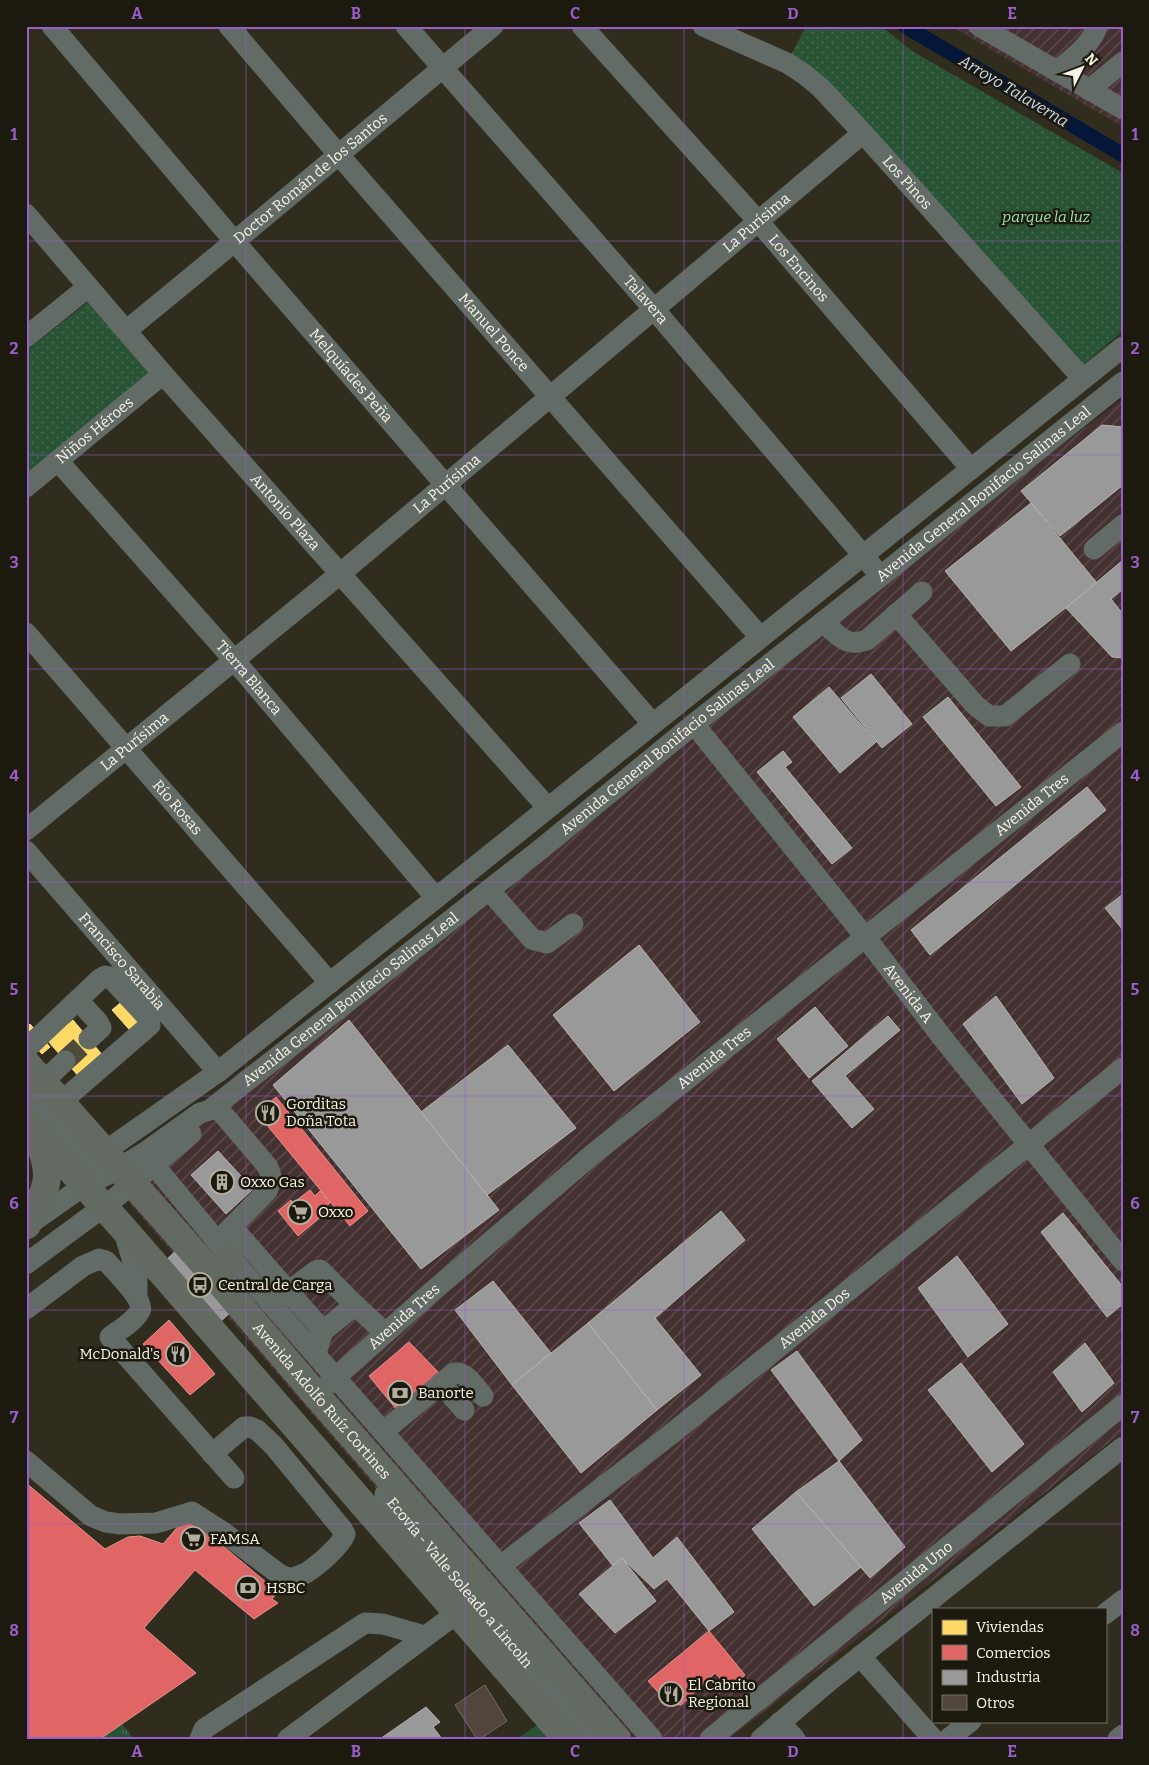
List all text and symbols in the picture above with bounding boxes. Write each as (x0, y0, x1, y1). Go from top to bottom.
text: A (131, 4, 143, 23)
text: B (351, 4, 361, 23)
text: C (570, 4, 580, 23)
text: D (787, 4, 799, 23)
text: E (1007, 4, 1017, 23)
north arrow (1056, 42, 1106, 92)
water label: Arroyo Talaverna (955, 50, 1072, 131)
text: N (1081, 50, 1101, 69)
street label: Doctor Román de los Santos (230, 109, 391, 247)
text: 1 (11, 125, 18, 144)
text: 1 (1132, 125, 1139, 144)
street label: Los Pinos (879, 152, 936, 213)
street label: La Purísima (719, 189, 794, 256)
park label: parque la luz (1001, 208, 1090, 226)
street label: Los Encinos (765, 231, 832, 306)
street label: Talavera (620, 272, 672, 328)
street label: Manuel Ponce (455, 289, 533, 375)
street label: Melquíades Peña (305, 325, 396, 426)
text: 2 (9, 339, 19, 358)
text: 2 (1130, 339, 1140, 358)
street label: Niños Héroes (52, 393, 137, 468)
street label: Avenida General Bonifacio Salinas Leal (873, 402, 1094, 585)
street label: La Purísima (410, 450, 484, 517)
street label: Antonio Plaza (247, 470, 324, 554)
text: 3 (9, 553, 19, 572)
text: 3 (1130, 553, 1140, 572)
street label: Tierra Blanca (212, 637, 286, 719)
street label: Avenida General Bonifacio Salinas Leal (557, 655, 778, 839)
street label: La Purísima (97, 708, 172, 775)
text: 4 (9, 766, 19, 785)
text: 4 (1130, 766, 1140, 785)
street label: Avenida Tres (991, 770, 1072, 840)
street label: Río Rosas (149, 776, 206, 838)
street label: Francisco Sarabia (75, 909, 169, 1013)
street label: Avenida General Bonifacio Salinas Leal (239, 909, 462, 1090)
street label: Avenida A (880, 960, 937, 1027)
text: 5 (10, 980, 19, 999)
text: 5 (1131, 980, 1140, 999)
street label: Avenida Tres (673, 1023, 755, 1093)
place label: Gorditas Doña Tota (286, 1095, 356, 1130)
restaurant icon: Gorditas Doña Tota (255, 1100, 281, 1126)
building icon: Oxxo Gas (209, 1169, 235, 1195)
place label: Oxxo Gas (240, 1173, 305, 1191)
text: 6 (9, 1194, 19, 1213)
text: 6 (1130, 1194, 1140, 1213)
supermarket icon: Oxxo (287, 1199, 313, 1225)
place label: Oxxo (318, 1203, 353, 1221)
bus stop icon: Central de Carga (187, 1272, 213, 1298)
place label: Central de Carga (218, 1276, 333, 1294)
street label: Avenida Tres (365, 1280, 444, 1353)
street label: Avenida Dos (775, 1284, 853, 1352)
street label: Avenida Adolfo Ruíz Cortines (249, 1319, 395, 1483)
restaurant icon: McDonald's (165, 1341, 191, 1367)
place label: McDonald's (79, 1345, 160, 1363)
bank icon: Banorte (387, 1380, 413, 1406)
place label: Banorte (418, 1384, 474, 1402)
text: 7 (10, 1408, 19, 1427)
text: 7 (1131, 1408, 1140, 1427)
street label: Ecovía - Valle Soleado a Lincoln (383, 1494, 537, 1672)
supermarket icon: FAMSA (180, 1526, 206, 1552)
place label: FAMSA (210, 1530, 260, 1548)
street label: Avenida Uno (876, 1537, 956, 1607)
bank icon: HSBC (235, 1575, 261, 1601)
place label: HSBC (266, 1579, 306, 1597)
legend (932, 1608, 1106, 1722)
text: Viviendas (976, 1618, 1044, 1636)
text: 8 (9, 1621, 19, 1640)
text: 8 (1130, 1621, 1140, 1640)
text: Comercios (976, 1644, 1050, 1662)
text: Industria (976, 1668, 1040, 1686)
place label: El Cabrito Regional (688, 1676, 756, 1711)
restaurant icon: El Cabrito Regional (658, 1681, 684, 1707)
text: Otros (976, 1694, 1015, 1712)
text: A (131, 1742, 143, 1761)
text: B (351, 1742, 361, 1761)
text: C (570, 1742, 580, 1761)
text: D (787, 1742, 799, 1761)
text: E (1007, 1742, 1017, 1761)

